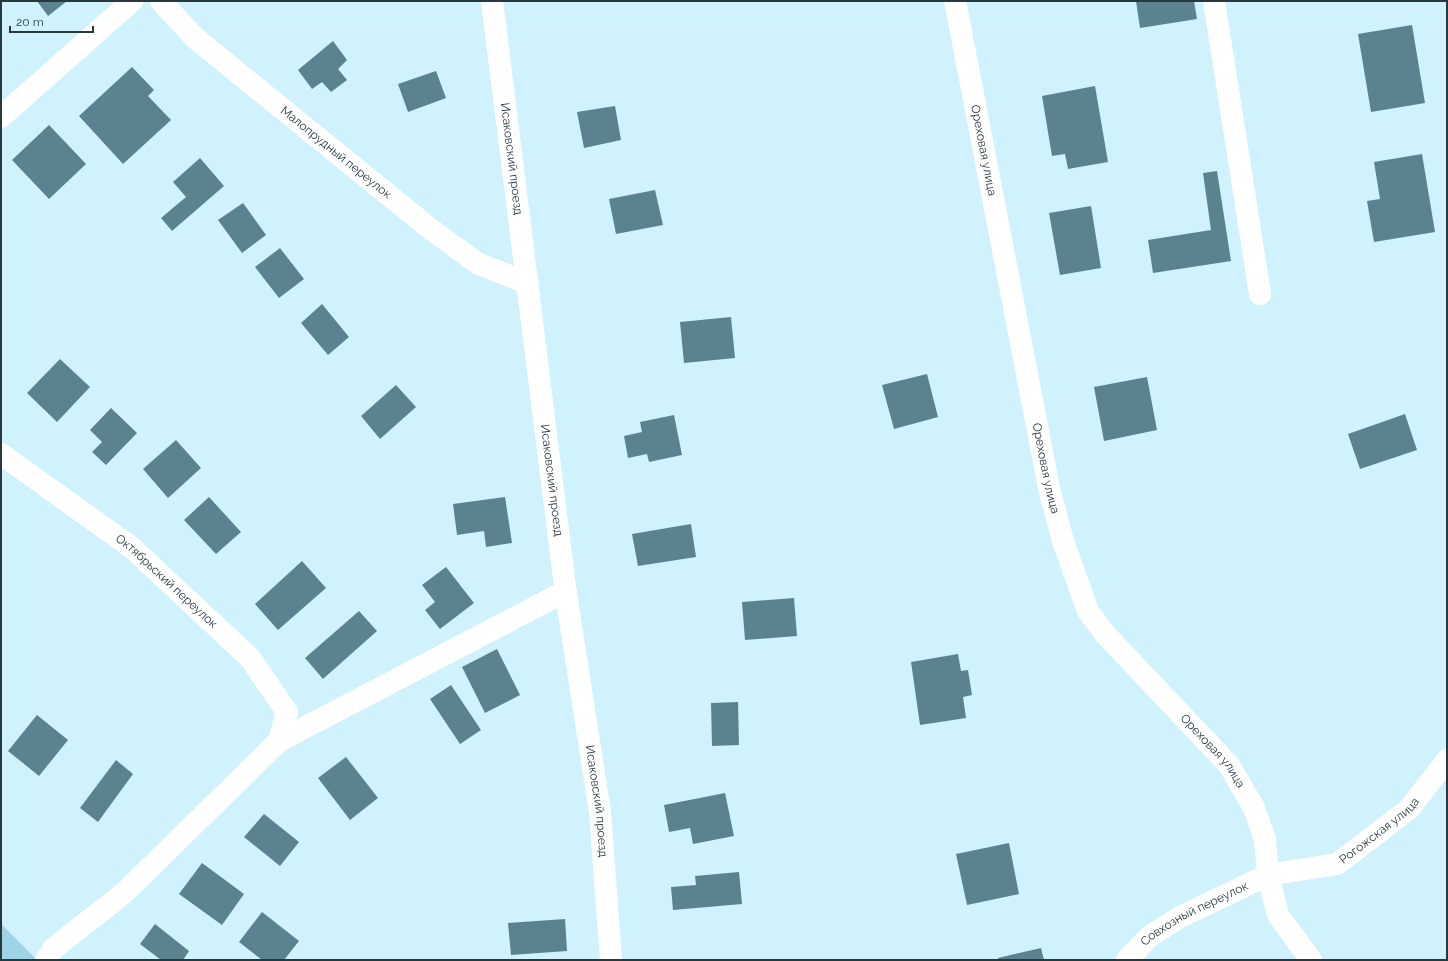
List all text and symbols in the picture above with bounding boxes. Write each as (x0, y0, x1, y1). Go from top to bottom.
scale bar (10, 8, 93, 34)
text: 20 m (16, 15, 44, 29)
street label: Исаковский проезд (498, 102, 526, 216)
street label: Малопрудный переулок (278, 103, 394, 202)
street label: Ореховая улица (968, 103, 999, 197)
street label: Ореховая улица (1030, 422, 1062, 515)
street label: Исаковский проезд (538, 423, 566, 537)
street label: Октябрьский переулок (113, 531, 220, 631)
street label: Ореховая улица (1178, 711, 1248, 790)
street label: Исаковский проезд (583, 744, 610, 858)
street label: Рогожская улица (1336, 795, 1422, 867)
street label: Совхозный переулок (1138, 879, 1250, 948)

